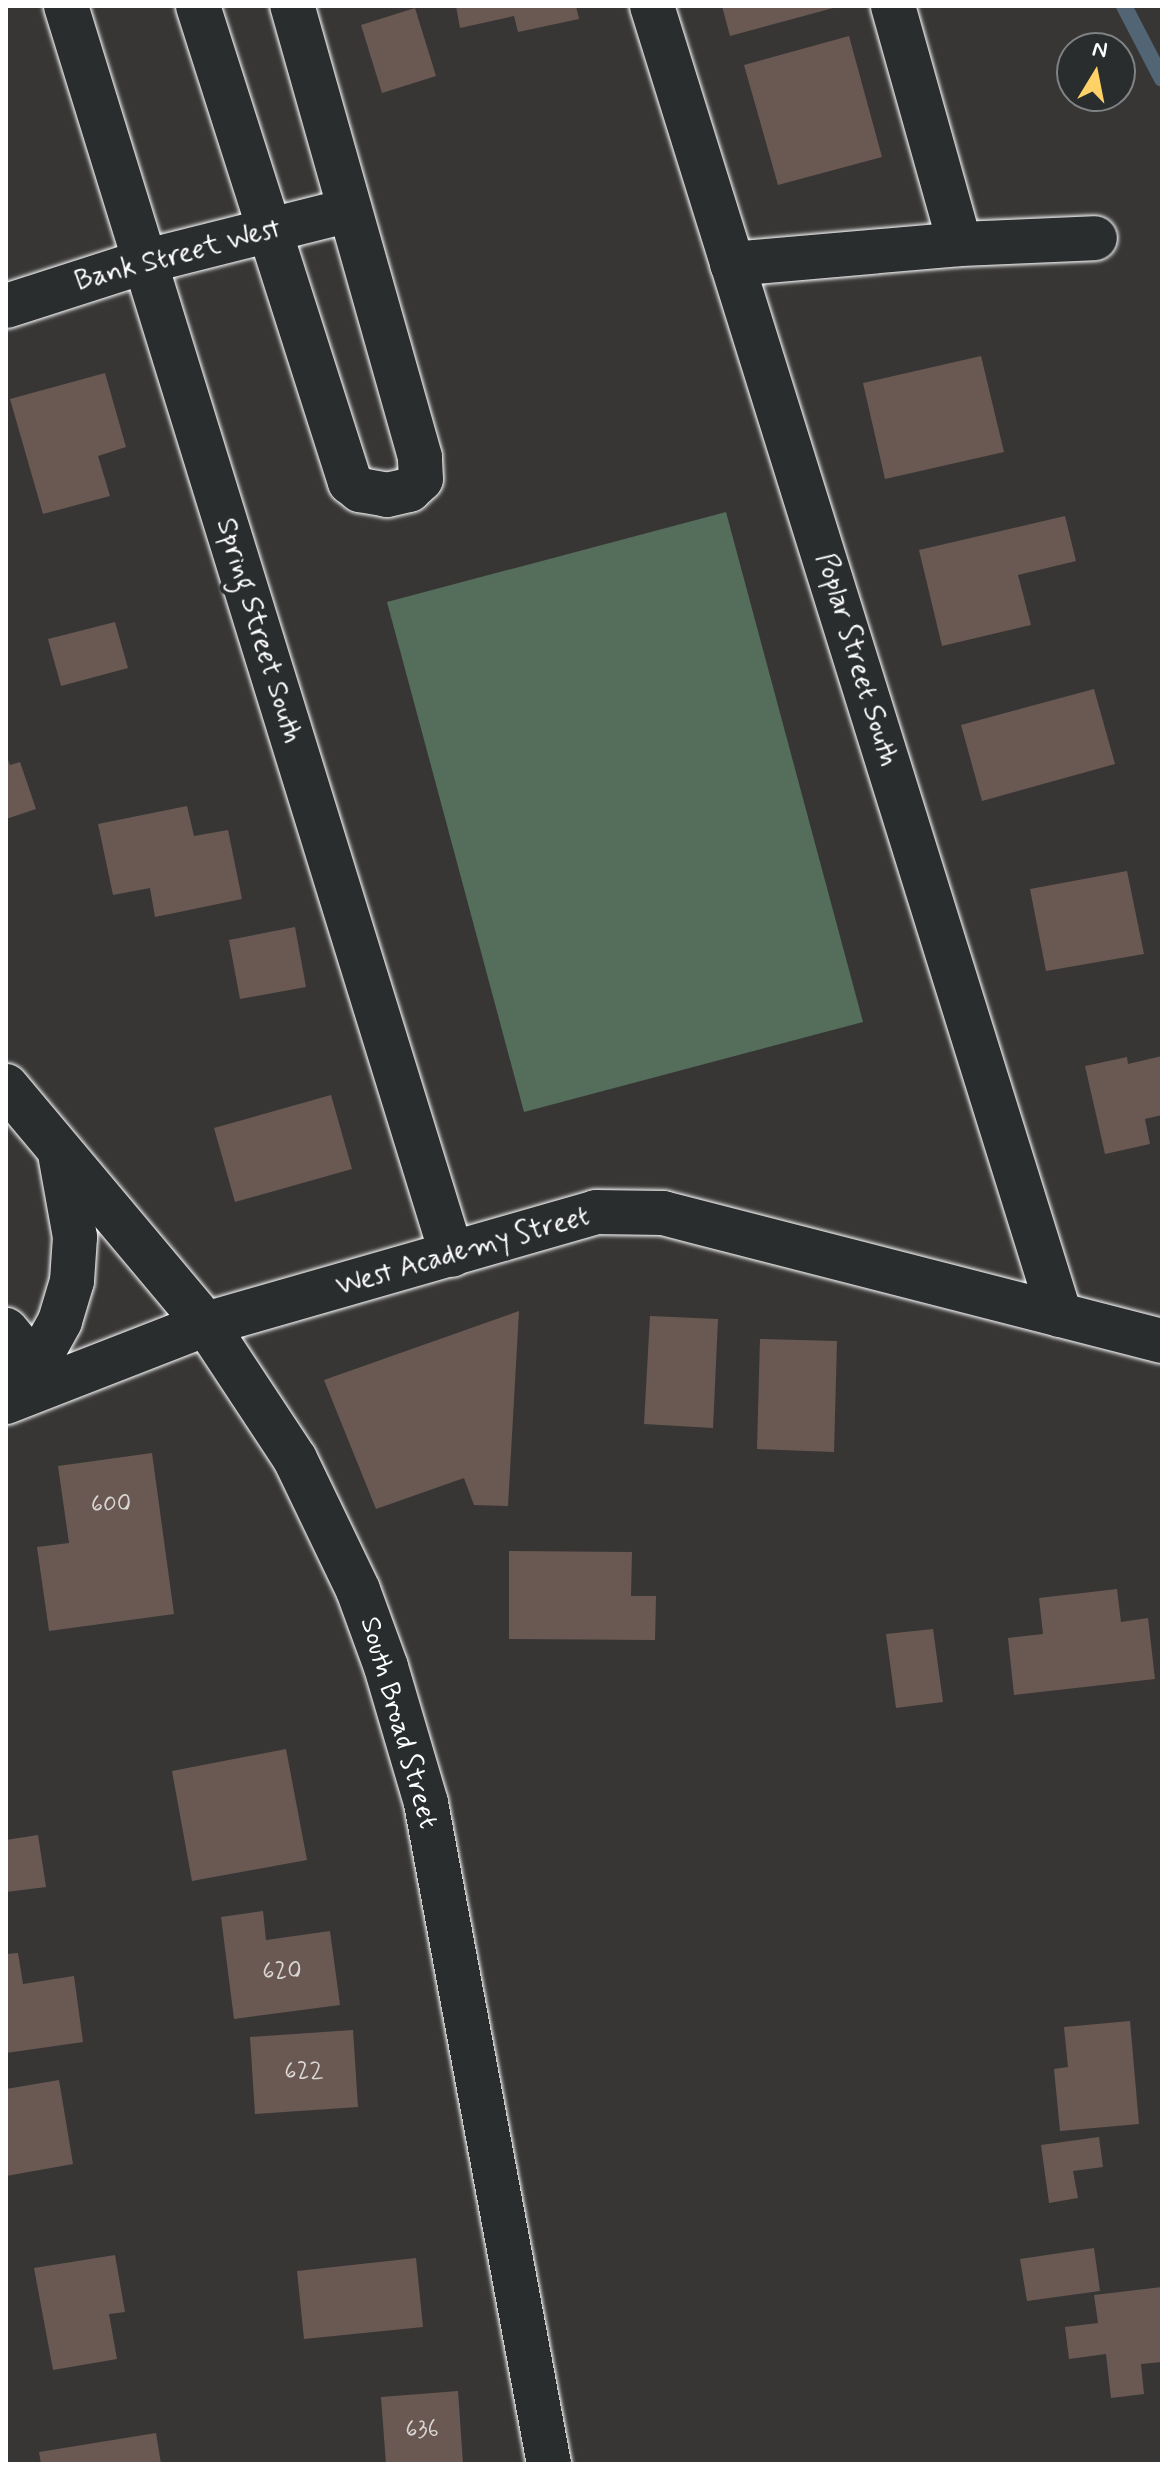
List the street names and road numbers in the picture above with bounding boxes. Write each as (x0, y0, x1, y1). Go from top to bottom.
street label: Bank Street West (70, 212, 286, 300)
street label: Spring Street South (208, 516, 308, 746)
street label: Poplar Street South (807, 548, 905, 772)
street label: West Academy Street (330, 1199, 596, 1305)
street label: South Broad Street (351, 1611, 445, 1835)

